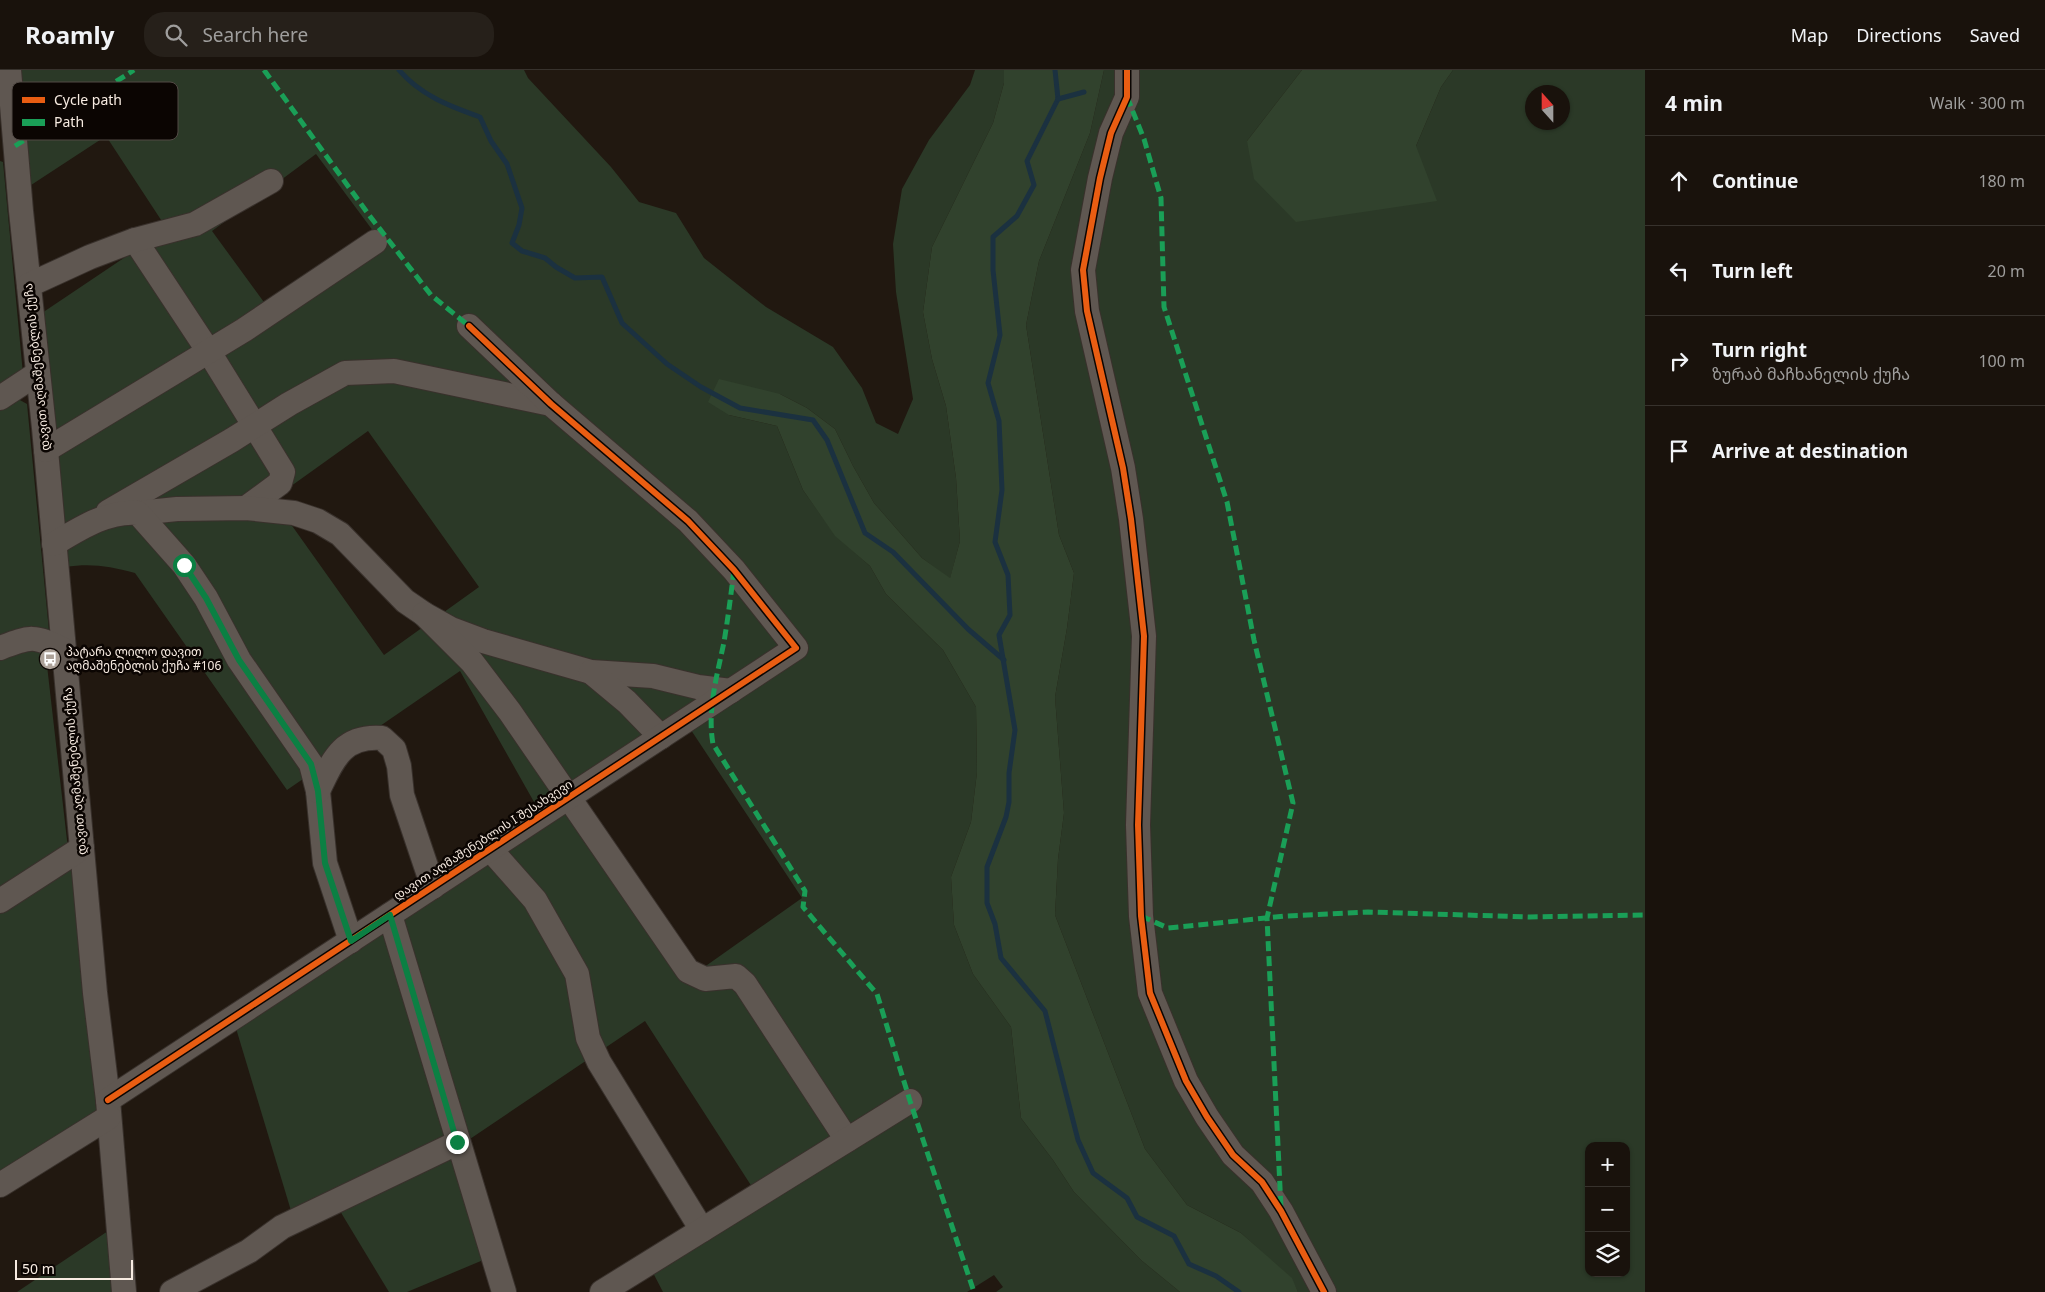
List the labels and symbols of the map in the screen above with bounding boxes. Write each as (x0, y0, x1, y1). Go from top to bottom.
legend (12, 82, 178, 140)
north arrow (1525, 85, 1570, 130)
text: Cycle path (54, 90, 122, 109)
text: Path (54, 112, 84, 131)
street label: დავით აღმაშენებლის ქუჩა (19, 283, 54, 452)
route start (173, 554, 196, 577)
place label: პატარა ლილო დავით აღმაშენებლის ქუჩა #106 (66, 643, 221, 674)
bus stop icon: პატარა ლილო დავით აღმაშენებლის ქუჩა #106 (38, 647, 62, 671)
street label: დავით აღმაშენებლის ქუჩა (59, 687, 90, 856)
street label: დავით აღმაშენებლის I შესახვევი (390, 775, 576, 904)
route end (446, 1131, 469, 1154)
scale bar (15, 1257, 132, 1280)

